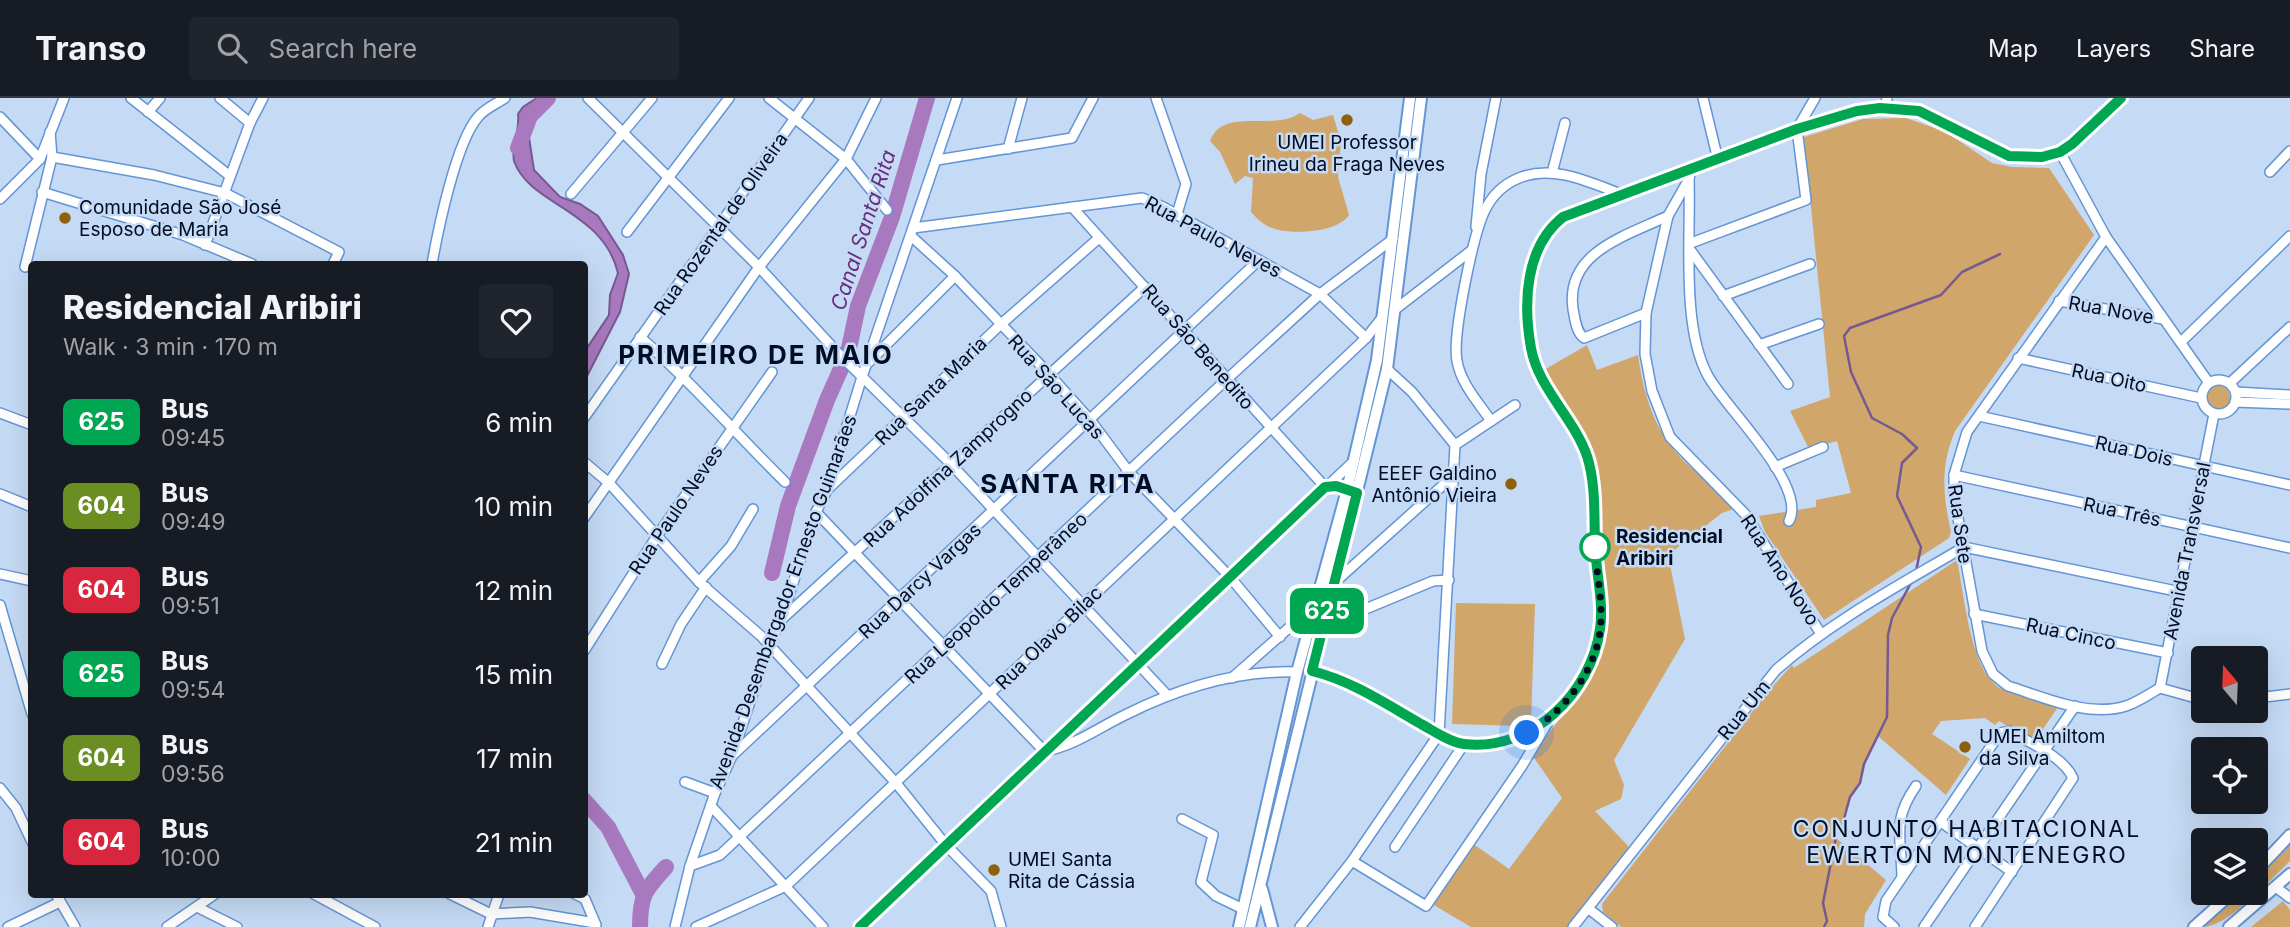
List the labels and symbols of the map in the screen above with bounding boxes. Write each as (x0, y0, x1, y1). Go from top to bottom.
marker: UMEI Professor Irineu da Fraga Neves (1339, 112, 1355, 128)
street label: Rua Rozental de Oliveira (649, 128, 793, 320)
place label: UMEI Professor Irineu da Fraga Neves (1249, 131, 1445, 176)
water label: Canal Santa Rita (825, 147, 901, 313)
street label: Rua Paulo Neves (1141, 191, 1285, 283)
place label: Comunidade São José Esposo de Maria (79, 196, 281, 241)
marker: Comunidade São José Esposo de Maria (57, 210, 73, 226)
street label: Rua São Benedito (1137, 280, 1259, 414)
street label: Rua Nove (2067, 291, 2155, 329)
street label: Rua São Lucas (1003, 330, 1109, 444)
street label: Rua Santa Maria (870, 332, 992, 450)
district label: PRIMEIRO DE MAIO (618, 339, 894, 370)
street label: Rua Oito (2069, 359, 2149, 397)
street label: Rua Adolfina Zamprogno (859, 384, 1037, 552)
street label: Avenida Desembargador Ernesto Guimarães (704, 412, 862, 792)
street label: Rua Dois (2093, 431, 2175, 471)
street label: Rua Paulo Neves (624, 441, 728, 579)
street label: Avenida Transversal (2158, 460, 2216, 642)
place label: EEEF Galdino Antônio Vieira (1371, 462, 1497, 507)
district label: SANTA RITA (980, 468, 1156, 499)
marker: EEEF Galdino Antônio Vieira (1503, 476, 1519, 492)
street label: Rua Sete (1943, 483, 1977, 565)
street label: Rua Três (2081, 493, 2163, 531)
street label: Rua Leopoldo Temperâneo (900, 507, 1092, 689)
street label: Rua Ano Novo (1736, 510, 1824, 630)
street label: Rua Darcy Vargas (854, 518, 986, 644)
place label: Residencial Aribiri (1616, 525, 1723, 570)
marker: Residencial Aribiri (1580, 532, 1610, 562)
street label: Rua Olavo Bilac (991, 581, 1107, 695)
line badge: 625 (1287, 588, 1367, 634)
street label: Rua Cinco (2024, 613, 2118, 655)
north arrow (2191, 646, 2268, 723)
street label: Rua Um (1713, 675, 1775, 745)
your location (1509, 715, 1544, 750)
place label: UMEI Amiltom da Silva (1979, 725, 2105, 770)
marker: UMEI Amiltom da Silva (1957, 739, 1973, 755)
district label: CONJUNTO HABITACIONAL EWERTON MONTENEGRO (1793, 815, 2141, 869)
place label: UMEI Santa Rita de Cássia (1008, 848, 1135, 893)
marker: UMEI Santa Rita de Cássia (986, 862, 1002, 878)

